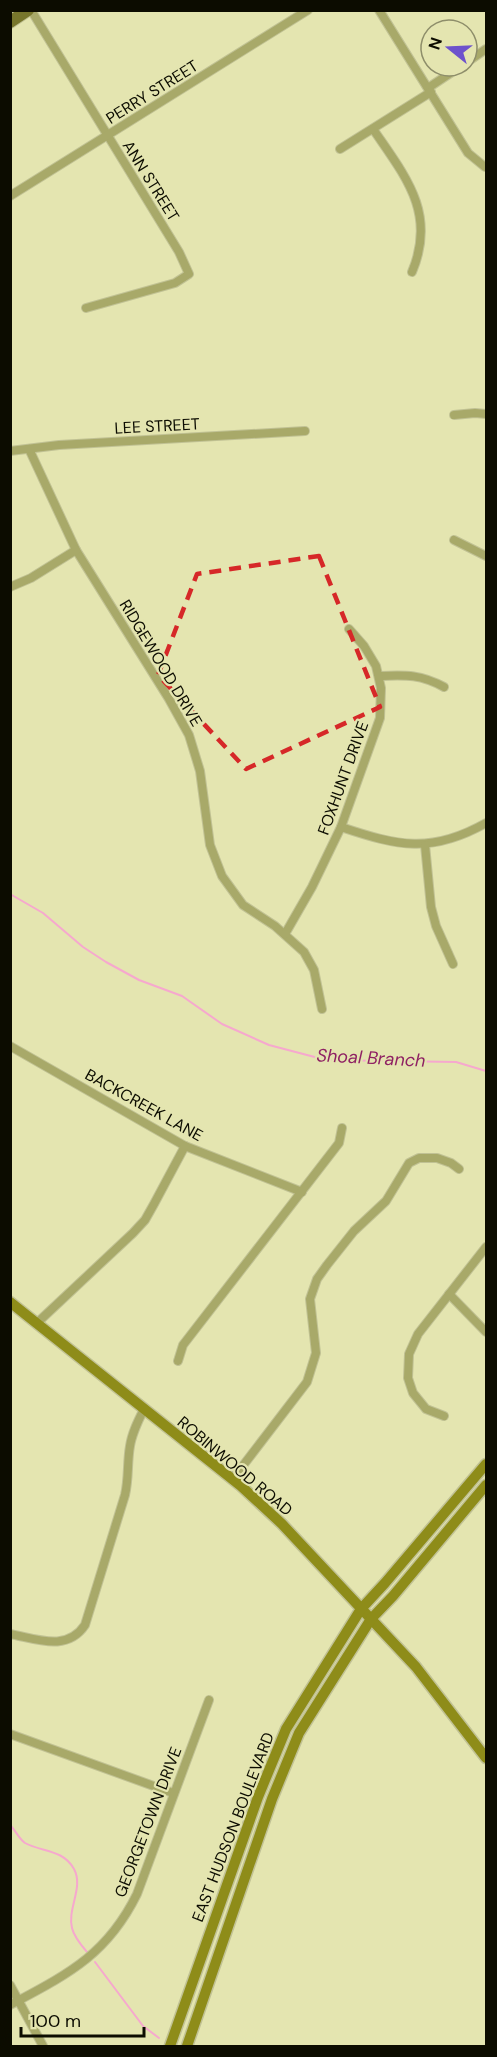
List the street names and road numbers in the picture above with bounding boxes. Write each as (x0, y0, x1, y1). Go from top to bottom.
street label: PERRY STREET (102, 55, 202, 129)
street label: ANN STREET (118, 137, 184, 225)
street label: LEE STREET (114, 413, 200, 439)
street label: RIDGEWOOD DRIVE (115, 596, 207, 730)
street label: FOXHUNT DRIVE (313, 718, 373, 838)
street label: BACKCREEK LANE (81, 1064, 207, 1146)
street label: ROBINWOOD ROAD (173, 1412, 297, 1520)
street label: EAST HUDSON BOULEVARD (187, 1729, 279, 1925)
street label: GEORGETOWN DRIVE (110, 1744, 186, 1900)

